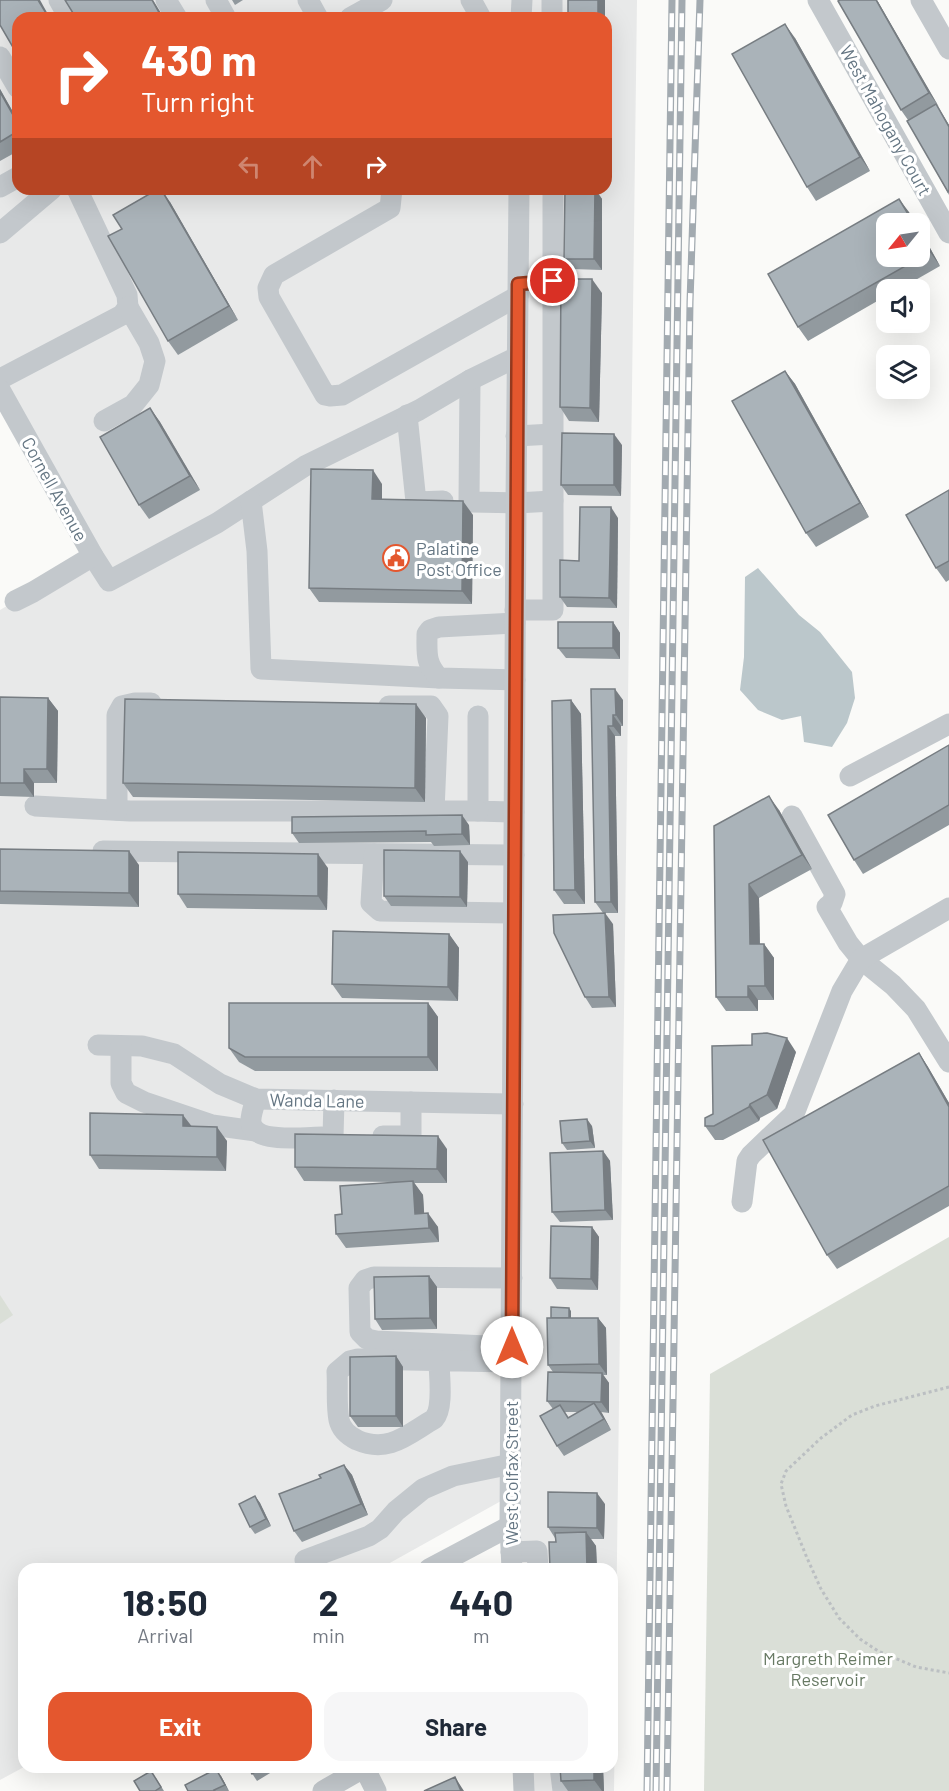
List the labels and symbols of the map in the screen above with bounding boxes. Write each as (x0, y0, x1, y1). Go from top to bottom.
street label: West Mahogany Court (836, 41, 936, 199)
north arrow (876, 213, 930, 267)
pin (527, 255, 578, 306)
street label: Cornell Avenue (17, 433, 93, 545)
place label: Palatine Post Office (416, 537, 502, 580)
public building icon: Palatine Post Office (381, 543, 411, 573)
street label: Wanda Lane (269, 1088, 365, 1112)
position arrow (480, 1315, 544, 1379)
street label: West Colfax Street (500, 1401, 522, 1545)
park label: Margreth Reimer Reservoir (763, 1647, 893, 1690)

